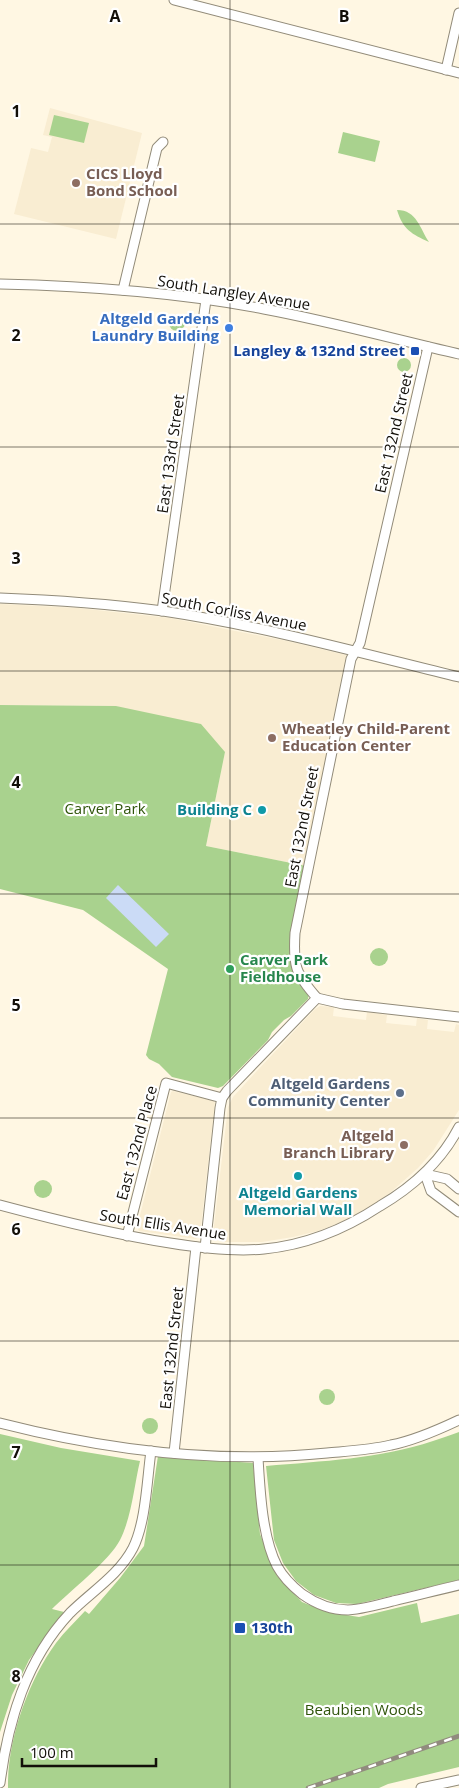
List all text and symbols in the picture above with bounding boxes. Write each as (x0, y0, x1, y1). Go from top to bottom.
text: A (109, 5, 121, 27)
text: B (339, 5, 349, 27)
text: 1 (11, 100, 21, 122)
place label: CICS Lloyd Bond School (86, 163, 178, 200)
marker: CICS Lloyd Bond School (70, 177, 82, 189)
street label: South Langley Avenue (156, 270, 312, 314)
place label: Altgeld Gardens Laundry Building (92, 308, 220, 345)
marker: Altgeld Gardens Laundry Building (223, 322, 235, 334)
text: 2 (11, 324, 21, 346)
place label: Langley & 132nd Street (233, 340, 405, 360)
marker: Langley & 132nd Street (409, 345, 421, 357)
street label: East 132nd Street (369, 371, 417, 495)
street label: East 133rd Street (152, 393, 188, 515)
text: 3 (11, 547, 21, 569)
street label: South Corliss Avenue (160, 587, 308, 635)
place label: Wheatley Child-Parent Education Center (282, 718, 451, 755)
marker: Wheatley Child-Parent Education Center (266, 732, 278, 744)
street label: East 132nd Street (279, 765, 323, 889)
text: 4 (11, 771, 21, 793)
park label: Carver Park (64, 798, 146, 818)
place label: Building C (177, 799, 252, 819)
marker: Building C (256, 804, 268, 816)
place label: Carver Park Fieldhouse (240, 949, 329, 986)
marker: Carver Park Fieldhouse (224, 963, 236, 975)
text: 5 (11, 994, 21, 1016)
place label: Altgeld Gardens Community Center (248, 1073, 390, 1110)
street label: East 132nd Place (111, 1083, 161, 1202)
marker: Altgeld Gardens Community Center (394, 1087, 406, 1099)
place label: Altgeld Branch Library (283, 1125, 394, 1162)
marker: Altgeld Branch Library (398, 1139, 410, 1151)
marker: Altgeld Gardens Memorial Wall (292, 1170, 304, 1182)
place label: Altgeld Gardens Memorial Wall (238, 1182, 358, 1219)
street label: South Ellis Avenue (98, 1204, 228, 1244)
text: 6 (11, 1218, 21, 1240)
street label: East 132nd Street (155, 1286, 187, 1410)
text: 7 (11, 1441, 21, 1463)
place label: 130th (251, 1617, 293, 1637)
marker: 130th (233, 1621, 247, 1635)
text: 8 (11, 1665, 21, 1687)
park label: Beaubien Woods (305, 1699, 423, 1719)
scale bar (22, 1736, 156, 1768)
text: 100 m (30, 1742, 74, 1762)

